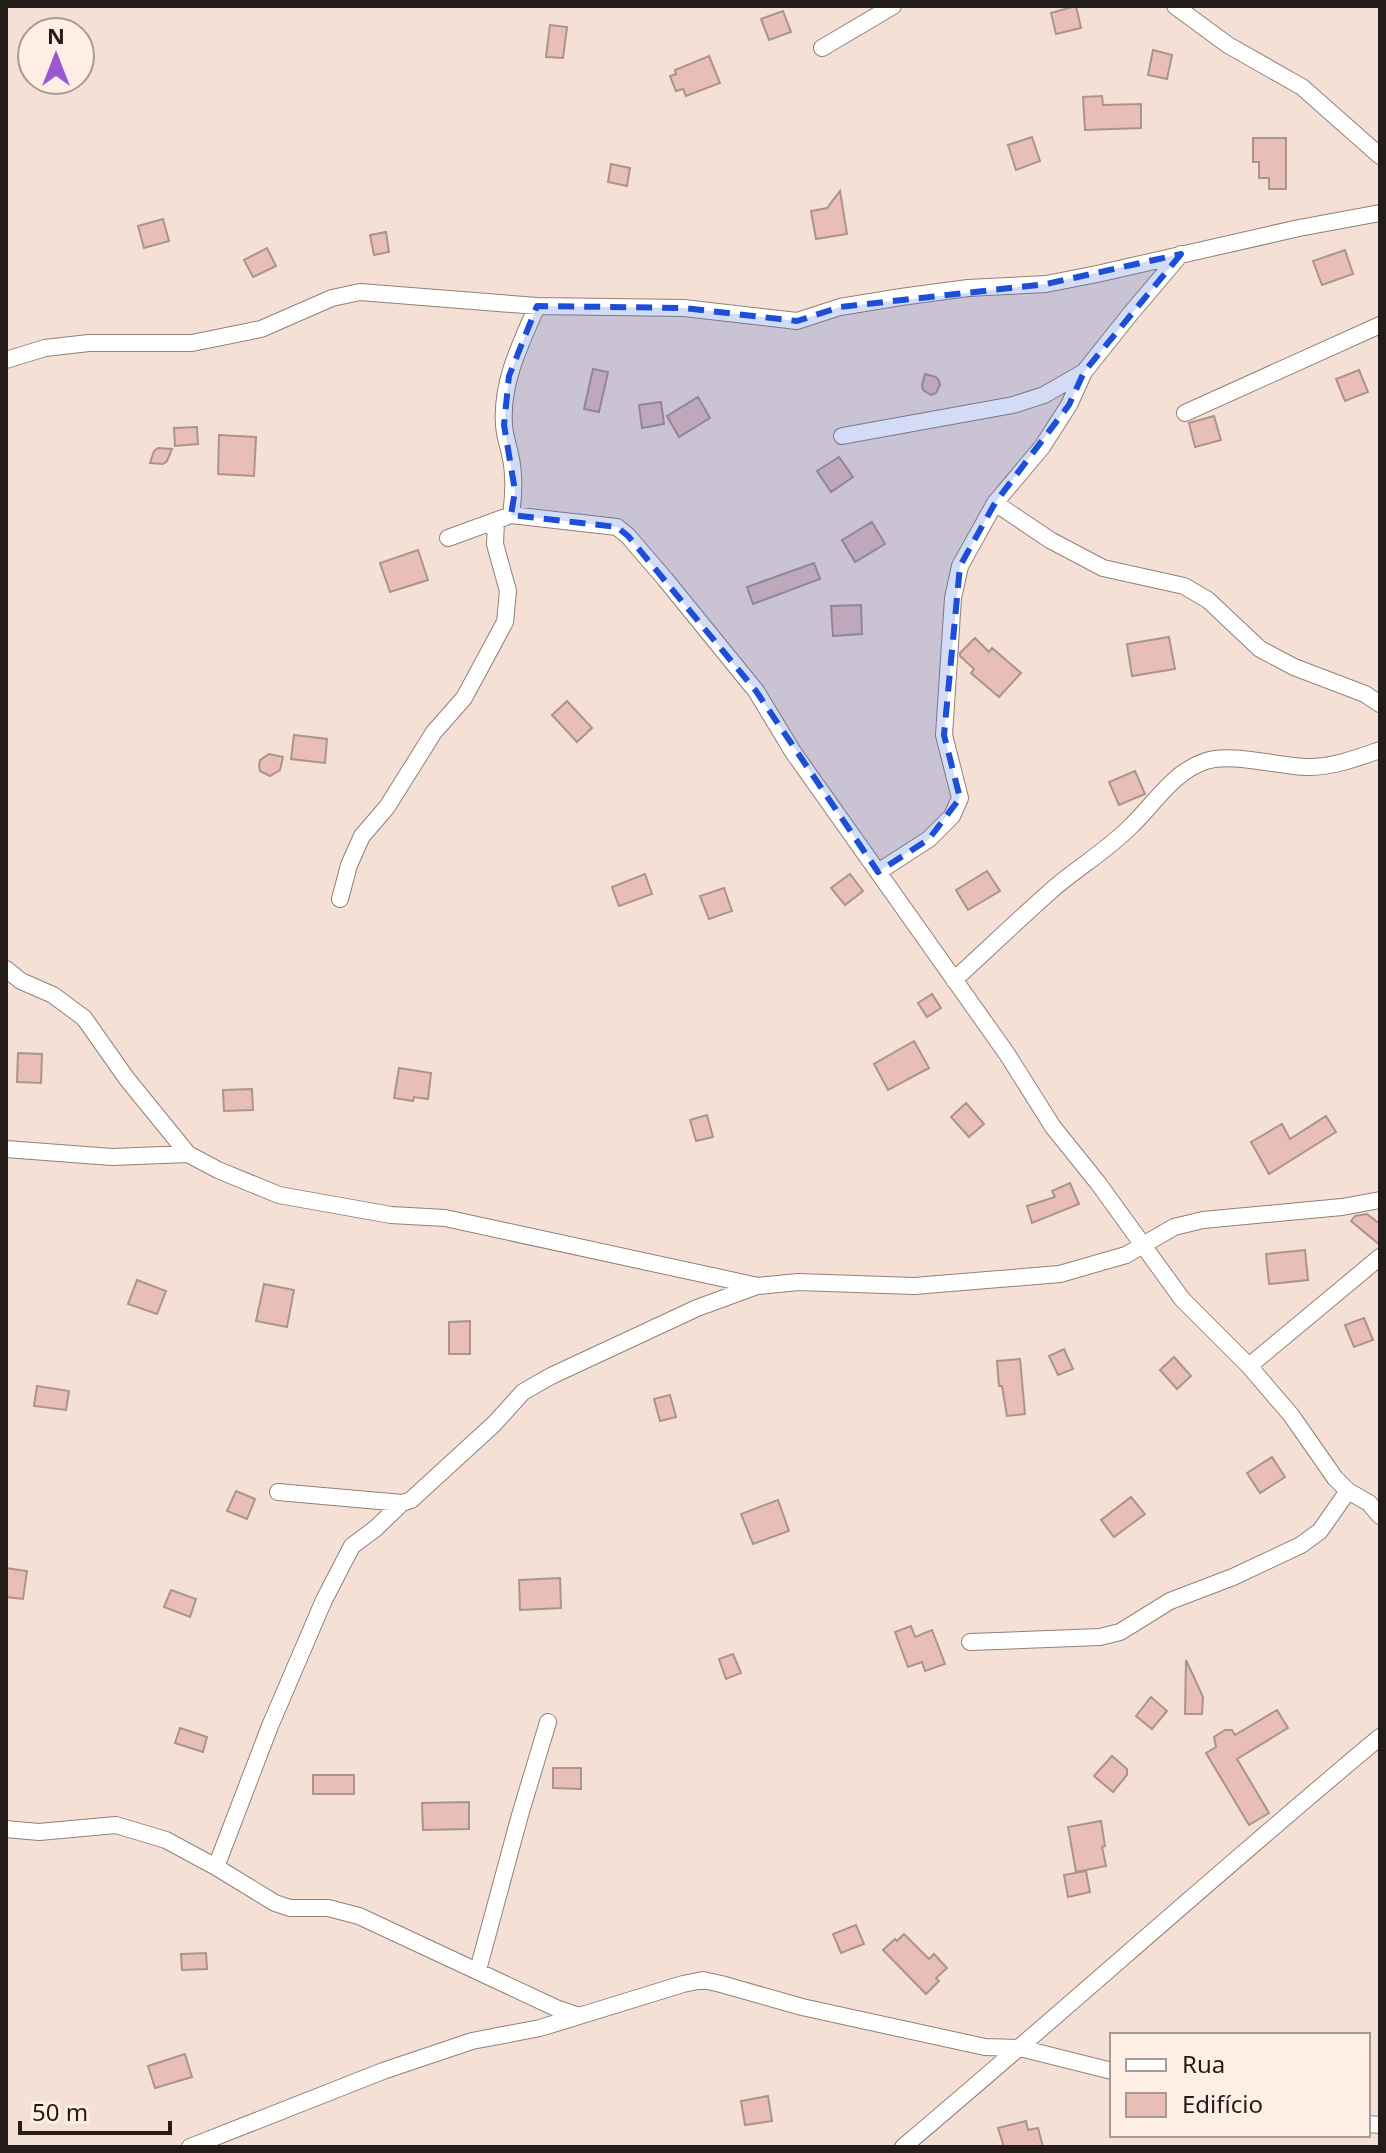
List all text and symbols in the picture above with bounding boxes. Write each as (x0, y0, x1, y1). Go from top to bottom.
north arrow (16, 16, 96, 96)
text: N (47, 20, 65, 50)
legend (1110, 2033, 1370, 2137)
text: Rua (1182, 2047, 1225, 2080)
scale bar (20, 2085, 170, 2135)
text: Edifício (1182, 2087, 1263, 2120)
text: 50 m (32, 2095, 88, 2128)

